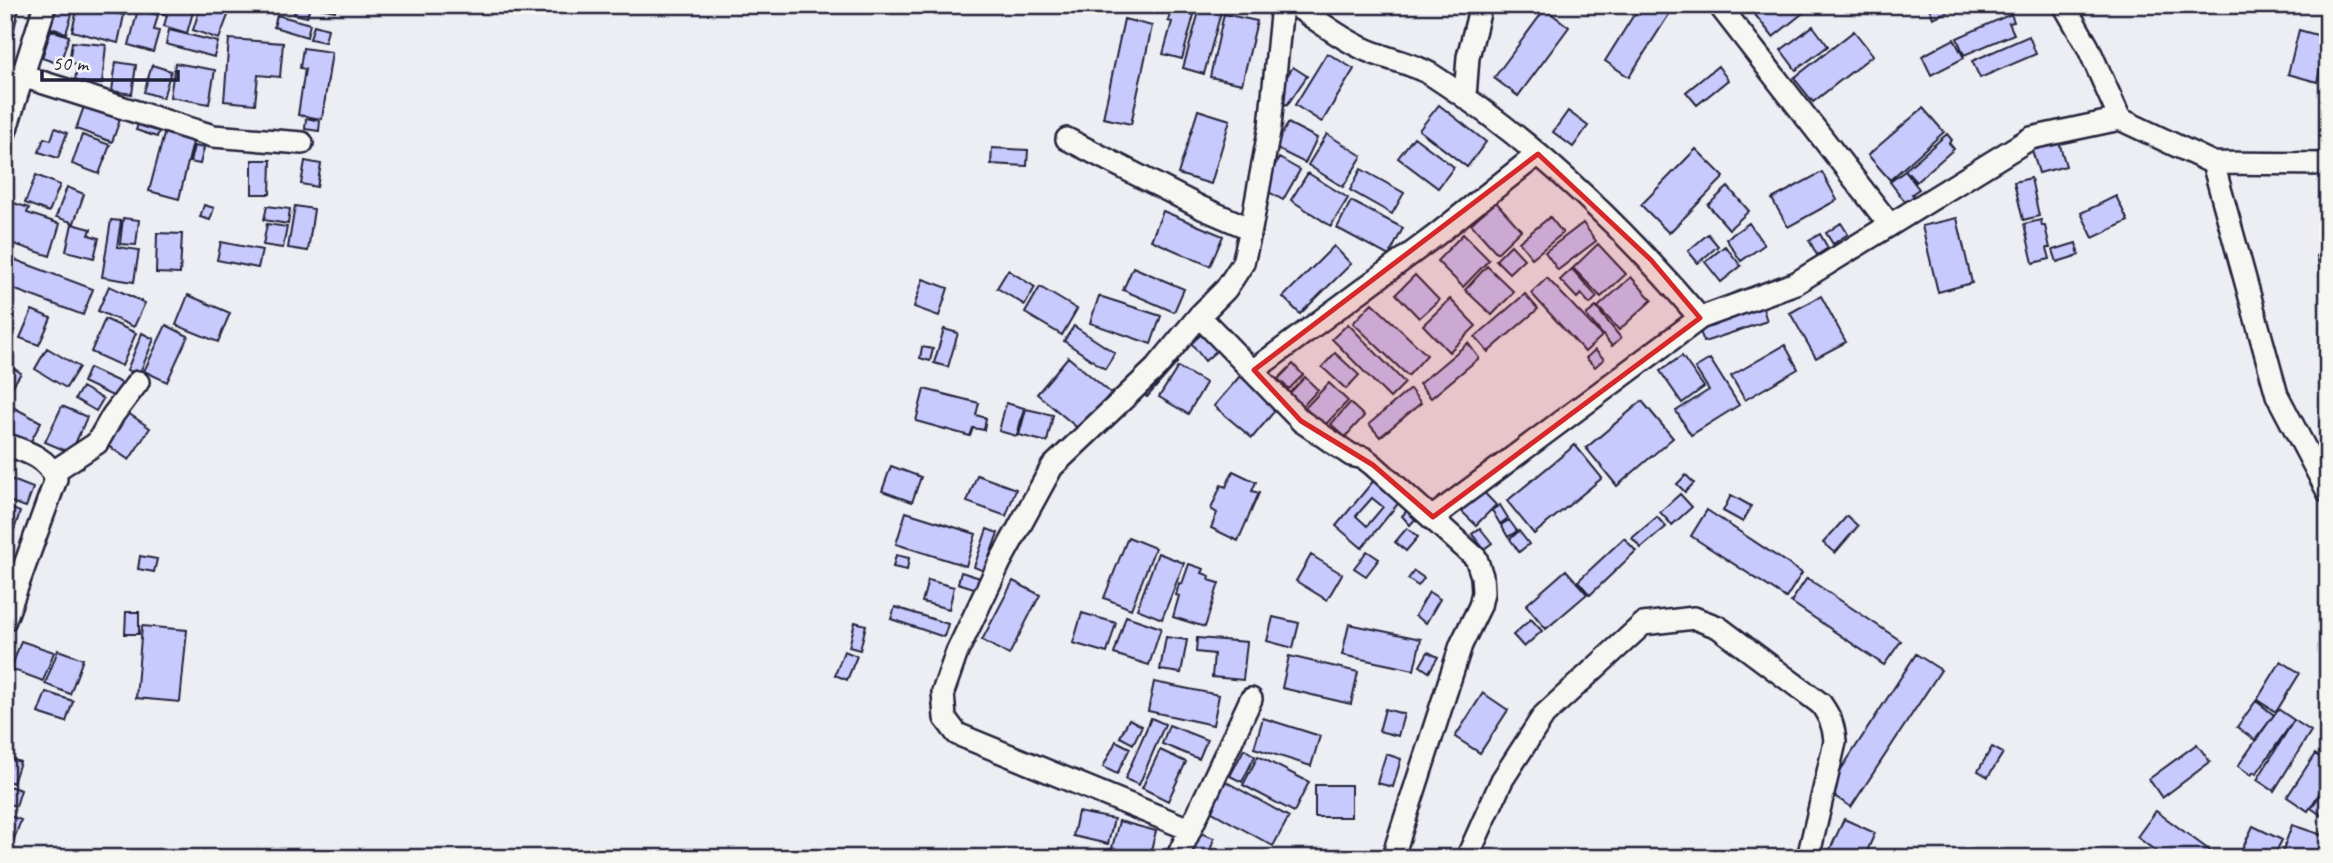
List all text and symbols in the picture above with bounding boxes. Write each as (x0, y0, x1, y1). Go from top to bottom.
scale bar (42, 38, 178, 82)
text: 50 m (52, 50, 90, 76)

